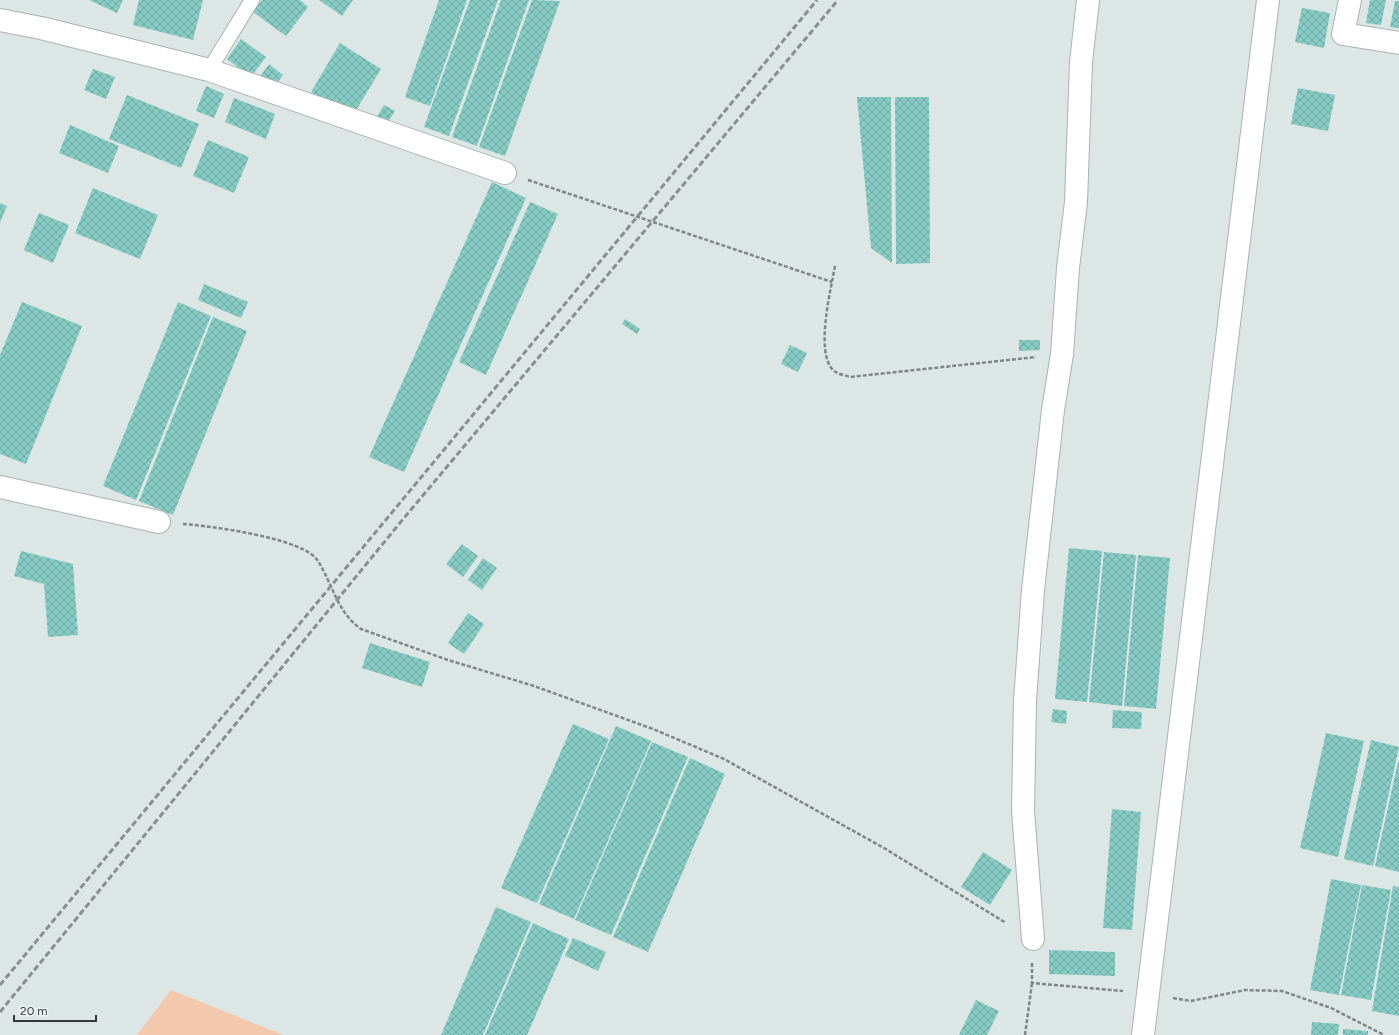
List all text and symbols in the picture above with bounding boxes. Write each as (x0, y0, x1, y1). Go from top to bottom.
scale bar (14, 997, 96, 1023)
text: 20 m (20, 1004, 48, 1018)

